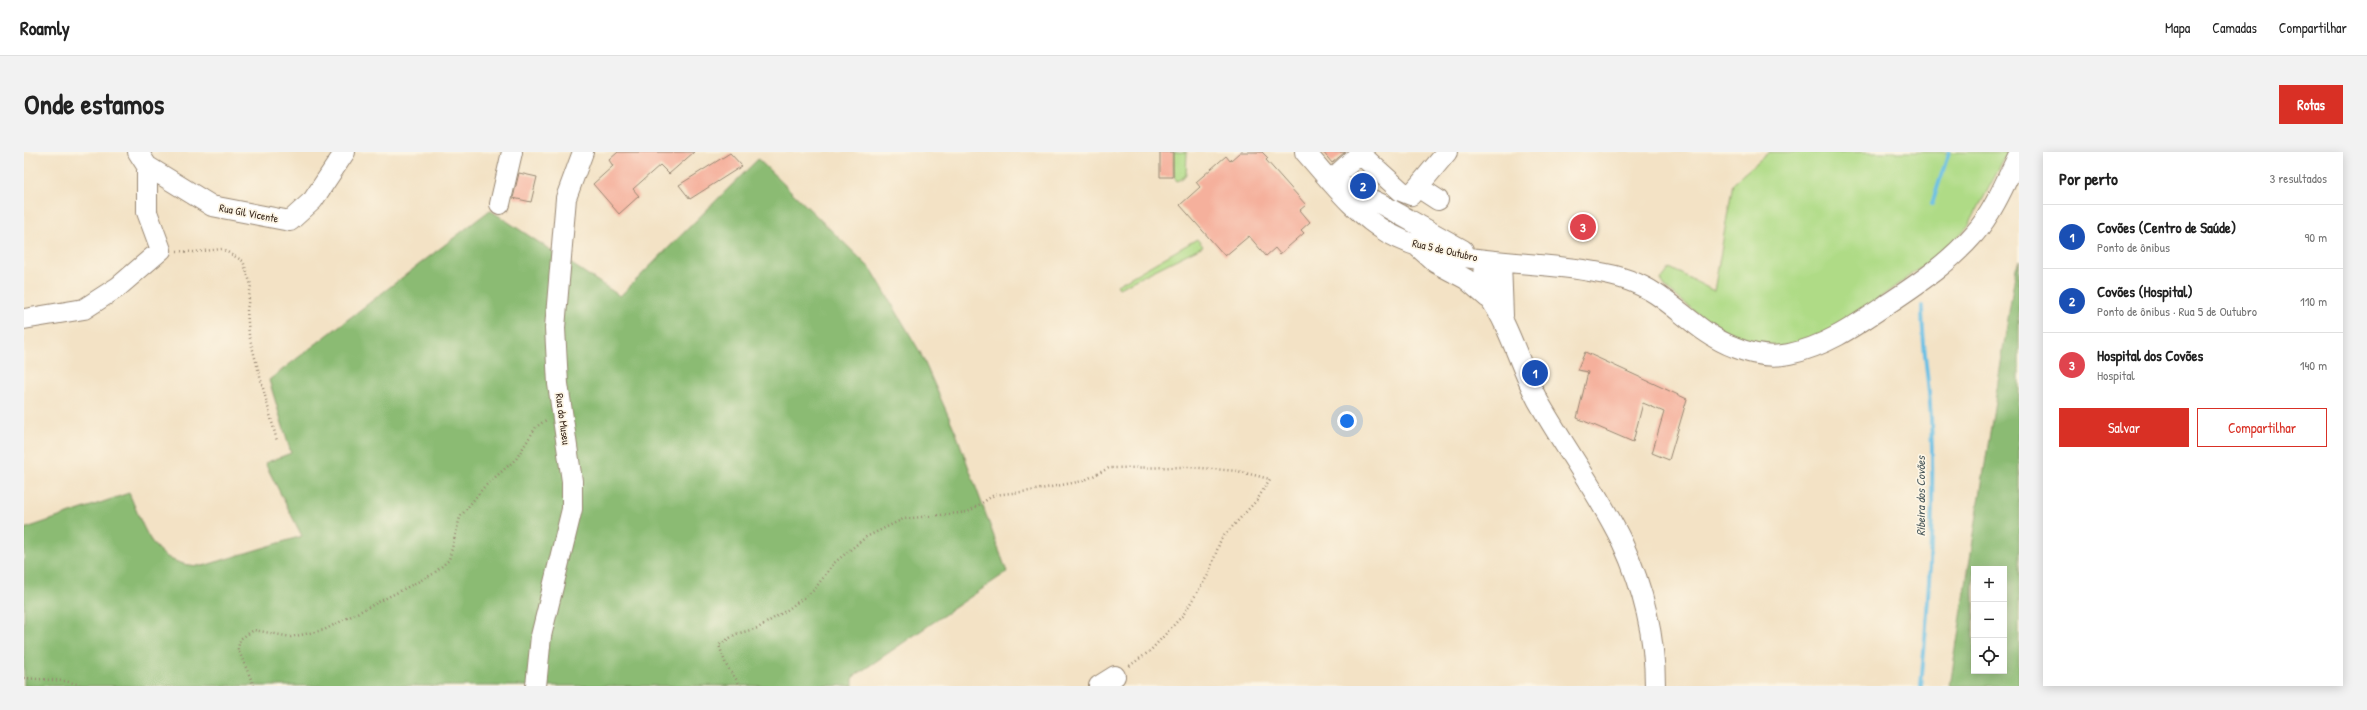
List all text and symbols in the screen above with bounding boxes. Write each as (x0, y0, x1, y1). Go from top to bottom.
text: Roamly (20, 15, 70, 41)
text: Mapa (2165, 18, 2190, 37)
text: Camadas (2212, 18, 2257, 37)
text: Compartilhar (2279, 18, 2347, 37)
text: Onde estamos (24, 85, 164, 123)
button: Rotas (2279, 85, 2343, 124)
text: Por perto (2059, 167, 2118, 190)
text: 3 resultados (2269, 169, 2327, 187)
pin: 2 (1350, 171, 1376, 201)
street label: Rua Gil Vicente (218, 200, 280, 226)
pin: 3 (1570, 212, 1596, 242)
text: Covões (Centro de Saúde) (2097, 217, 2236, 238)
text: 1 (2070, 228, 2074, 246)
text: 90 m (2305, 228, 2327, 246)
street label: Rua 5 de Outubro (1411, 236, 1480, 264)
text: Ponto de ônibus (2097, 238, 2170, 256)
text: Covões (Hospital) (2097, 281, 2193, 302)
text: 2 (2069, 292, 2075, 310)
text: 110 m (2300, 292, 2327, 310)
text: Ponto de ônibus · Rua 5 de Outubro (2097, 302, 2257, 320)
text: Hospital dos Covões (2097, 345, 2203, 366)
text: 3 (2069, 356, 2075, 374)
text: 140 m (2300, 356, 2327, 374)
pin: 1 (1522, 358, 1548, 388)
text: Hospital (2097, 366, 2135, 384)
street label: Rua do Museu (552, 393, 574, 446)
button: Salvar (2059, 408, 2189, 447)
button: Compartilhar (2197, 408, 2327, 447)
your location (1337, 411, 1357, 431)
water label: Ribeira dos Covões (1912, 455, 1929, 536)
map controls (1971, 566, 2007, 674)
button: + (1971, 566, 2007, 602)
button: − (1971, 602, 2007, 638)
button: locate (1971, 638, 2007, 674)

